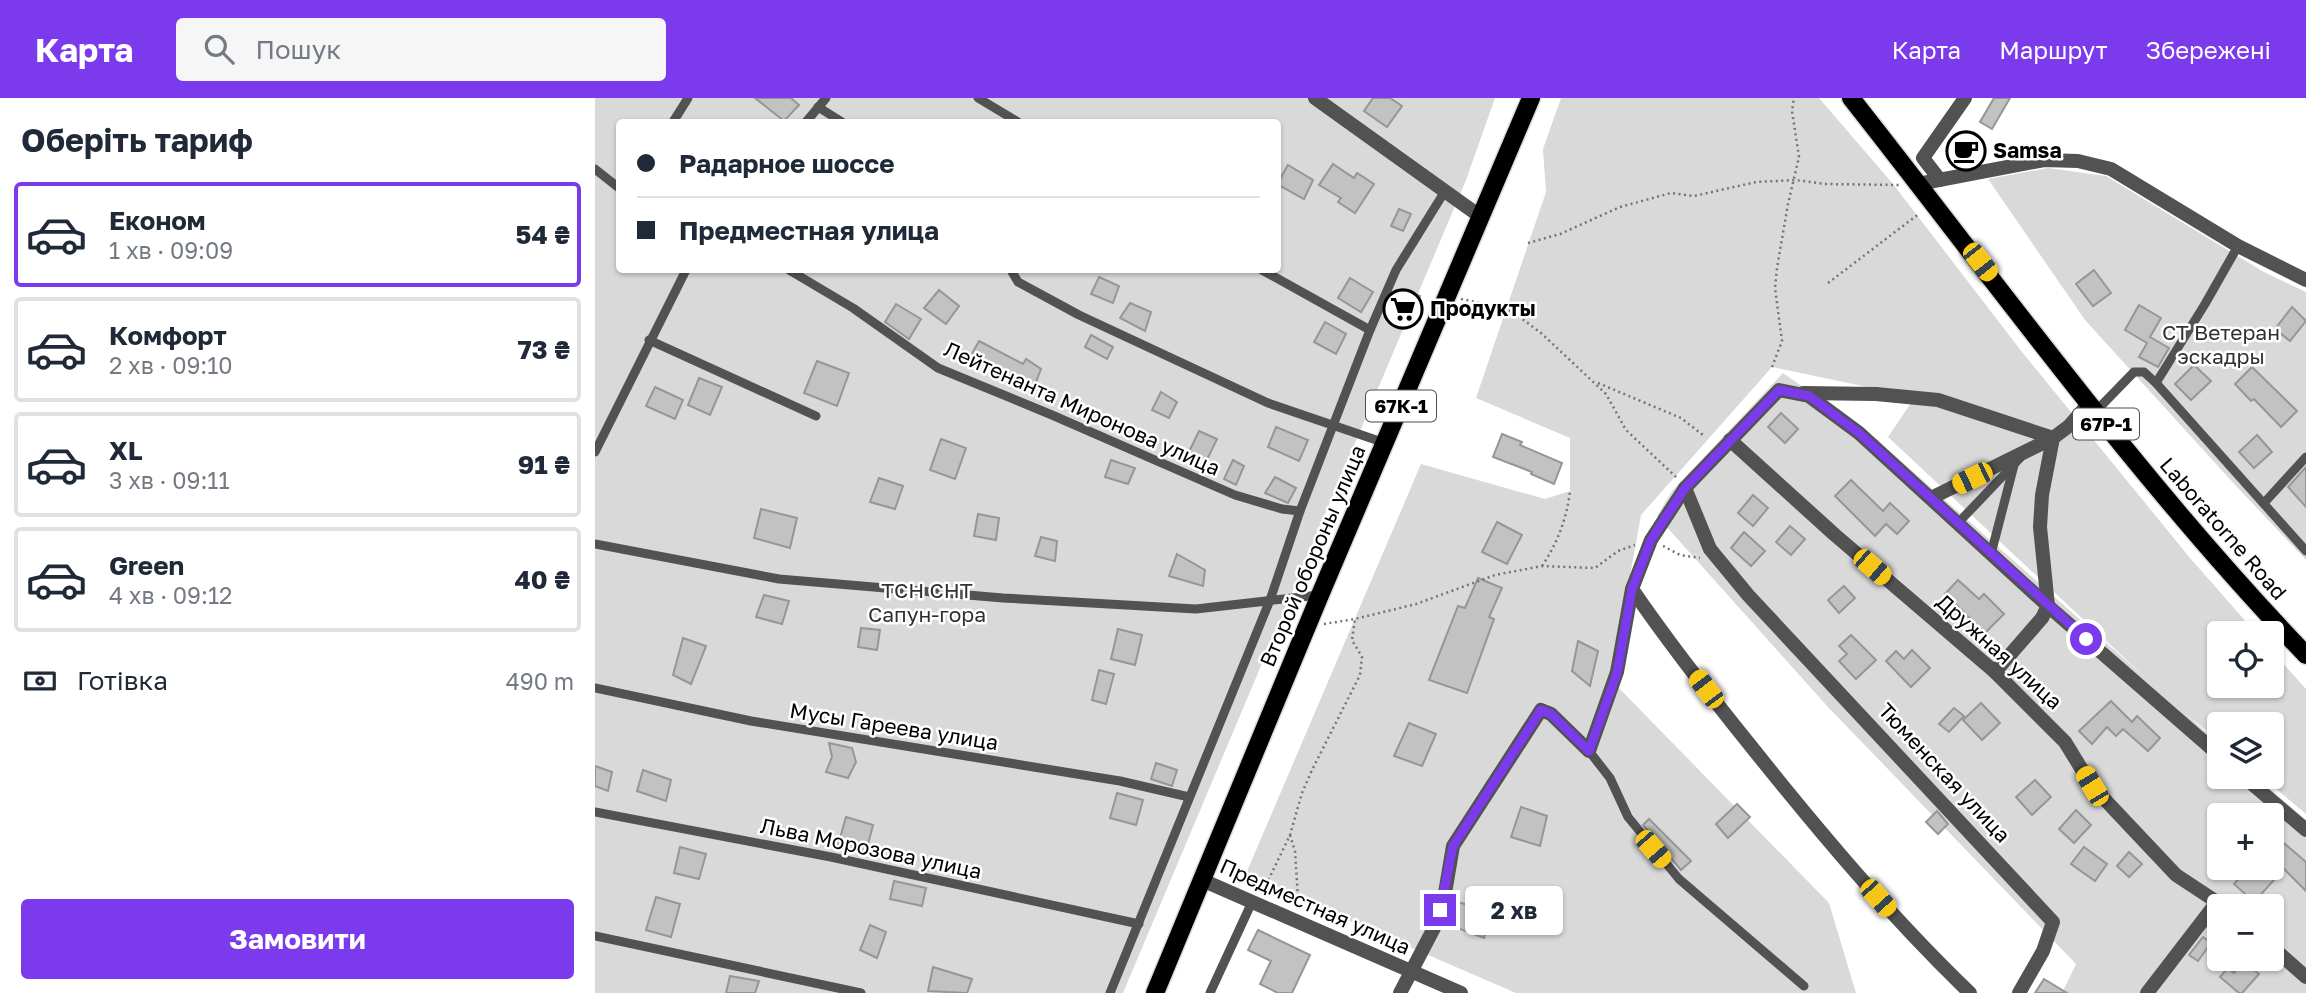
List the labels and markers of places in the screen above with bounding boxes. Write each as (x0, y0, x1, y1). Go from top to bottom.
cafe icon: Samsa (1945, 130, 1987, 172)
place label: Samsa (1993, 137, 2062, 163)
supermarket icon: Продукты (1382, 288, 1424, 330)
place label: Продукты (1430, 295, 1536, 321)

